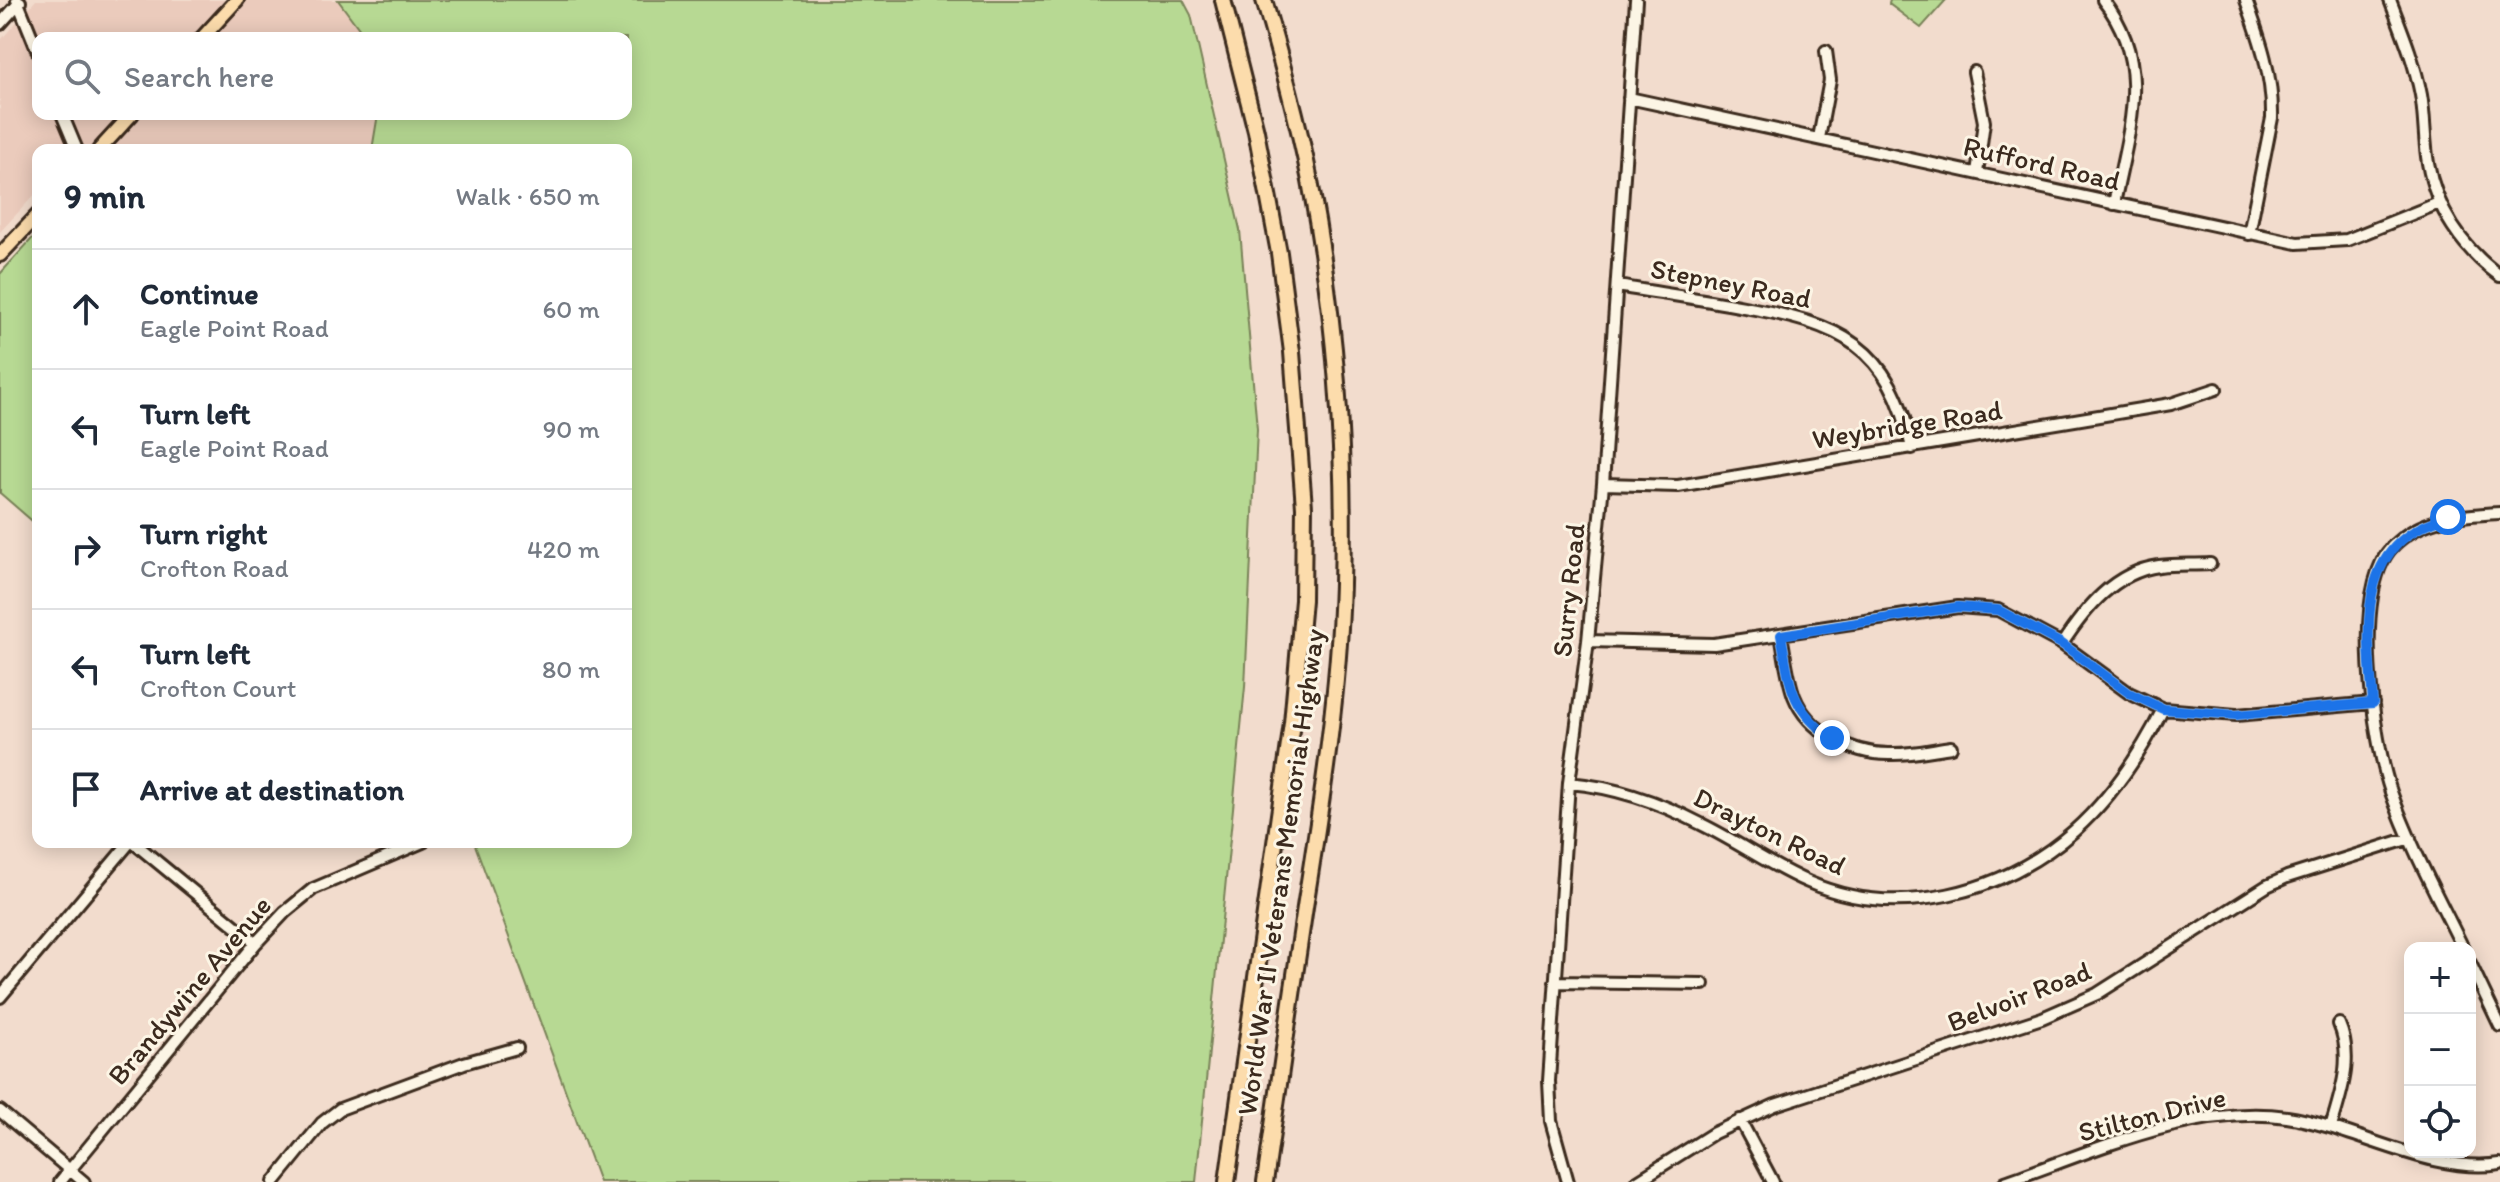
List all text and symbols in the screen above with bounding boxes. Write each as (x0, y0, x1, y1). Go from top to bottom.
search box (32, 32, 632, 120)
icon: search (60, 54, 104, 98)
text: Search here (124, 58, 274, 95)
street label: Rufford Road (1960, 128, 2124, 198)
text: 9 min (64, 176, 145, 217)
text: Walk · 650 m (455, 180, 600, 212)
street label: Stepney Road (1648, 251, 1814, 315)
text: Continue (140, 275, 259, 312)
icon: ahead (64, 287, 108, 331)
text: 60 m (543, 293, 600, 325)
text: Eagle Point Road (140, 312, 329, 344)
street label: Weybridge Road (1810, 392, 2004, 456)
text: Turn left (140, 395, 251, 432)
icon: left (64, 407, 108, 451)
text: 90 m (543, 413, 600, 445)
text: Eagle Point Road (140, 432, 329, 464)
route start (2430, 499, 2466, 535)
text: Turn right (140, 515, 268, 552)
street label: Surry Road (1544, 521, 1592, 658)
icon: right (64, 527, 108, 571)
text: 420 m (527, 533, 600, 565)
text: Crofton Road (140, 552, 289, 584)
street label: World War II Veterans Memorial Highway (1229, 627, 1331, 1117)
text: Turn left (140, 635, 251, 672)
icon: left (64, 647, 108, 691)
text: 80 m (542, 653, 600, 685)
text: Crofton Court (140, 672, 297, 704)
route end (1814, 720, 1850, 756)
icon: arrive (64, 767, 108, 811)
text: Arrive at destination (140, 771, 404, 808)
street label: Drayton Road (1688, 780, 1852, 882)
street label: Brandywine Avenue (100, 888, 278, 1092)
map controls (2404, 942, 2476, 1158)
button: + (2404, 942, 2476, 1014)
street label: Belvoir Road (1942, 953, 2096, 1039)
button: − (2404, 1014, 2476, 1086)
street label: Stilton Drive (2075, 1079, 2229, 1149)
button: locate (2404, 1086, 2476, 1158)

